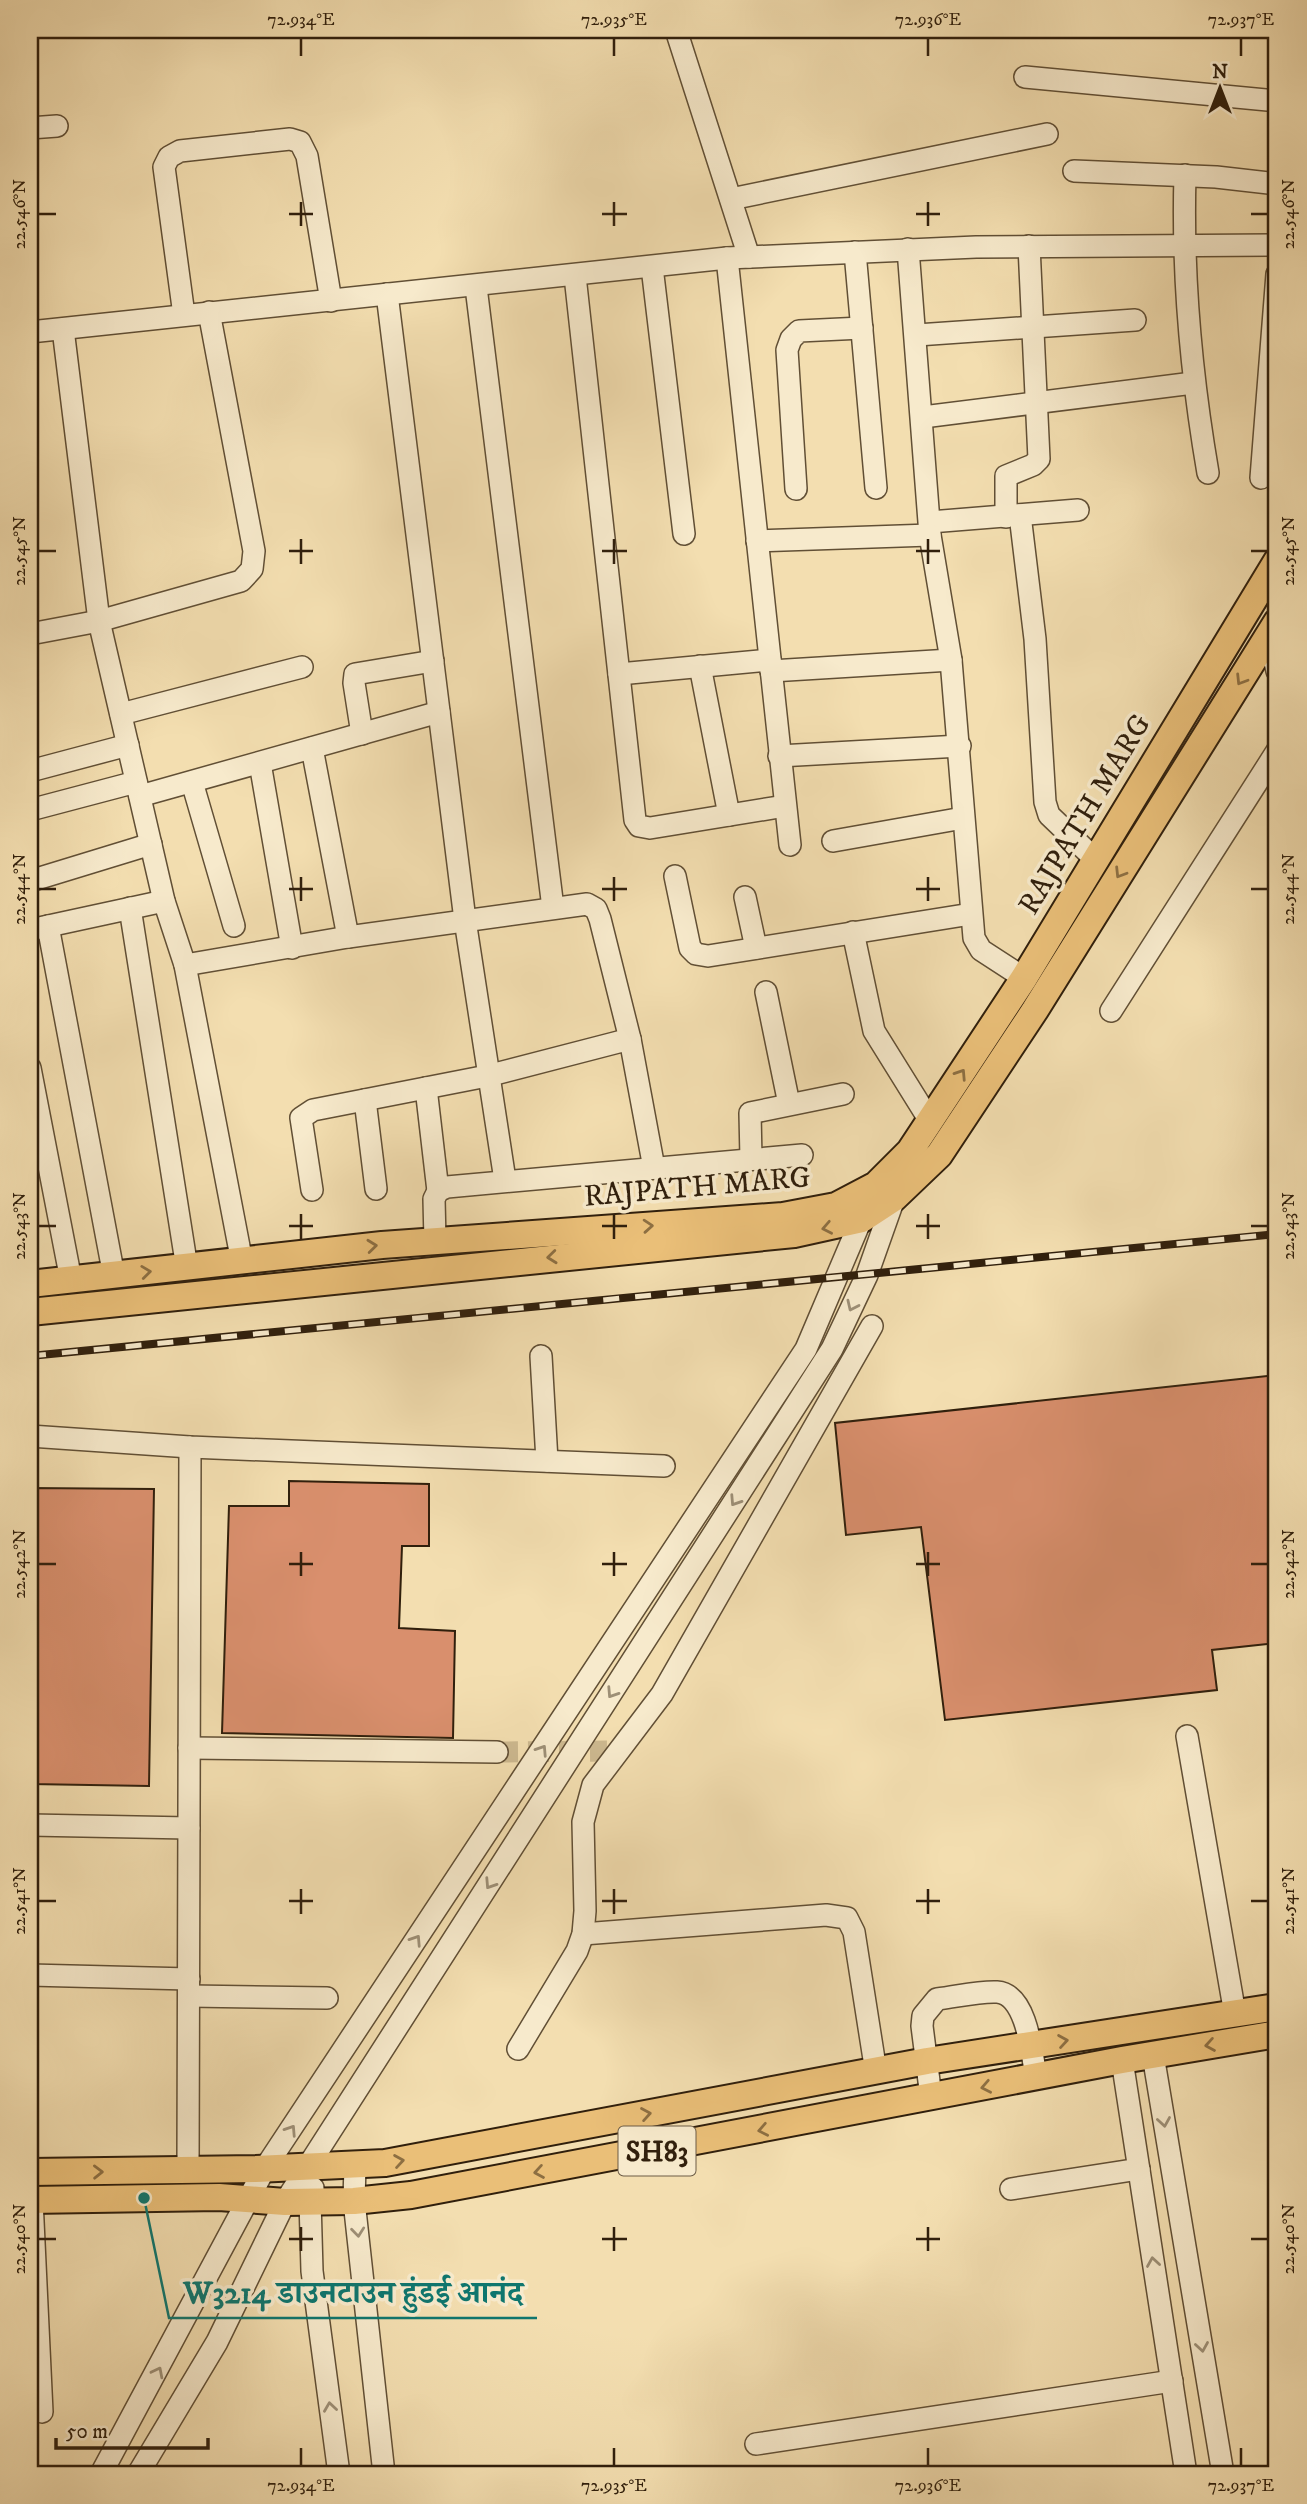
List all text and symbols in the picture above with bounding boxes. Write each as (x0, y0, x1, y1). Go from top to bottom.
text: 72.934°E (267, 9, 335, 31)
text: 72.935°E (581, 9, 647, 31)
text: 72.936°E (895, 9, 961, 31)
text: 72.937°E (1208, 9, 1275, 31)
north arrow (1184, 52, 1254, 122)
text: N (1212, 61, 1228, 84)
text: 22.546°N (9, 179, 31, 249)
text: 22.546°N (1278, 179, 1300, 249)
text: 22.545°N (9, 516, 31, 586)
text: 22.545°N (1278, 516, 1300, 586)
one-way arrow (1237, 673, 1250, 686)
street label: RAJPATH MARG (1011, 708, 1160, 922)
text: 22.544°N (9, 853, 31, 925)
text: 22.544°N (1278, 853, 1300, 925)
one-way arrow (1116, 865, 1129, 878)
one-way arrow (952, 1069, 965, 1082)
street label: RAJPATH MARG (582, 1159, 812, 1216)
text: 22.543°N (9, 1192, 31, 1260)
text: 22.543°N (1278, 1192, 1300, 1260)
one-way arrow (643, 1219, 654, 1234)
one-way arrow (821, 1220, 833, 1235)
one-way arrow (367, 1239, 378, 1254)
one-way arrow (546, 1250, 558, 1265)
one-way arrow (141, 1265, 152, 1280)
one-way arrow (846, 1299, 860, 1311)
one-way arrow (730, 1493, 743, 1506)
text: 22.542°N (9, 1529, 31, 1599)
text: 22.542°N (1278, 1529, 1300, 1599)
one-way arrow (608, 1685, 621, 1698)
one-way arrow (534, 1745, 546, 1758)
text: 22.541°N (9, 1867, 31, 1935)
text: 22.541°N (1278, 1867, 1300, 1935)
one-way arrow (485, 1877, 498, 1890)
one-way arrow (408, 1934, 421, 1947)
one-way arrow (1057, 2034, 1069, 2049)
one-way arrow (1204, 2037, 1216, 2052)
one-way arrow (980, 2078, 992, 2093)
one-way arrow (640, 2107, 652, 2122)
one-way arrow (1156, 2116, 1171, 2128)
one-way arrow (757, 2122, 769, 2137)
one-way arrow (283, 2124, 296, 2137)
road number: SH83 (618, 2126, 696, 2176)
one-way arrow (393, 2153, 405, 2168)
one-way arrow (93, 2164, 104, 2180)
one-way arrow (533, 2164, 545, 2179)
text: 22.540°N (9, 2203, 31, 2274)
text: 22.540°N (1278, 2203, 1300, 2274)
one-way arrow (350, 2227, 365, 2238)
one-way arrow (1146, 2256, 1161, 2267)
callout: W3214 डाउनटाउन हुंडई आनंद (169, 2265, 537, 2318)
text: W3214 डाउनटाउन हुंडई आनंद (182, 2274, 525, 2314)
one-way arrow (1194, 2341, 1209, 2353)
one-way arrow (150, 2367, 163, 2379)
one-way arrow (323, 2401, 338, 2412)
scale bar (56, 2406, 208, 2450)
text: 50 m (66, 2419, 108, 2445)
text: 72.934°E (267, 2475, 335, 2497)
text: 72.935°E (581, 2475, 647, 2497)
text: 72.936°E (895, 2475, 961, 2497)
text: 72.937°E (1208, 2475, 1275, 2497)

